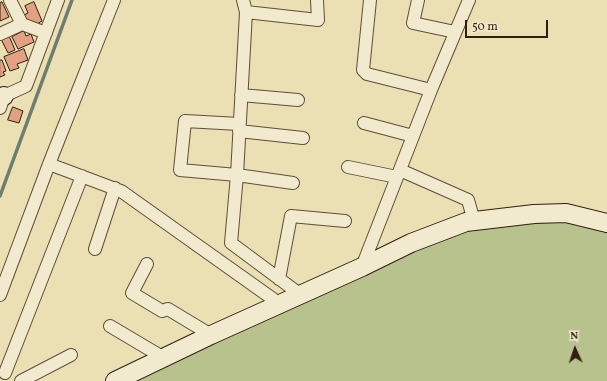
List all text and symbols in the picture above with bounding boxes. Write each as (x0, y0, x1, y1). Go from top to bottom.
scale bar (467, 12, 550, 38)
text: 50 m (472, 19, 498, 35)
north arrow (555, 329, 595, 369)
text: N (570, 329, 579, 344)

